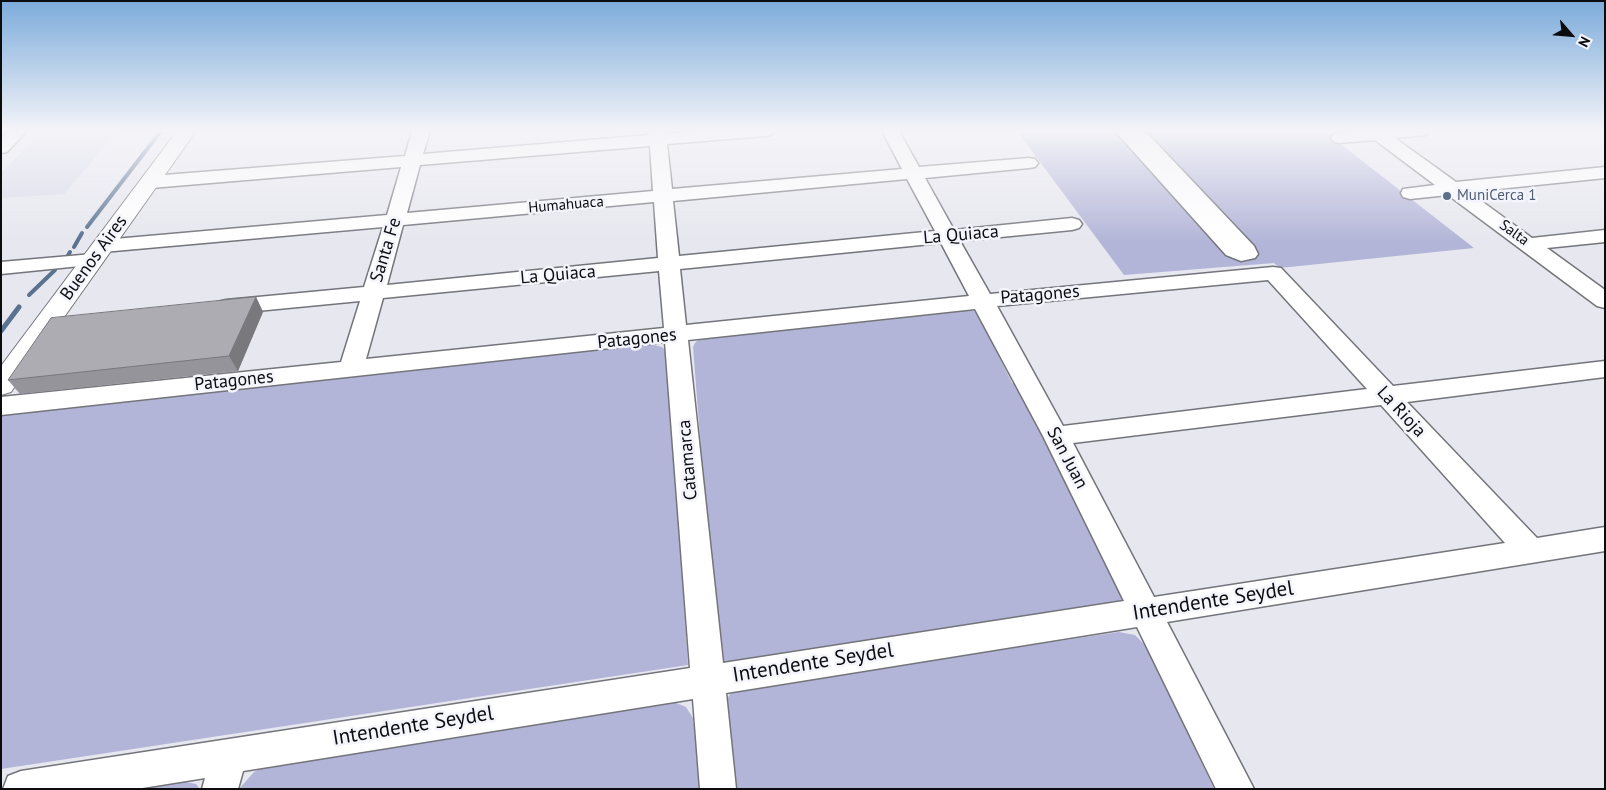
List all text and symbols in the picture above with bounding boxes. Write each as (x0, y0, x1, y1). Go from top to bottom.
north arrow (1546, 10, 1596, 60)
text: N (1574, 34, 1594, 50)
place label: MuniCerca 1 (1457, 187, 1536, 205)
marker: MuniCerca 1 (1441, 190, 1453, 202)
street label: Humahuaca (527, 193, 605, 217)
street label: Buenos Aires (56, 211, 132, 305)
street label: Santa Fe (366, 215, 406, 285)
street label: Salta (1496, 216, 1532, 250)
street label: La Quiaca (922, 221, 1000, 249)
street label: La Quiaca (519, 261, 597, 289)
street label: Patagones (1000, 281, 1080, 309)
street label: Patagones (596, 324, 678, 354)
street label: Patagones (193, 366, 275, 396)
street label: La Rioja (1372, 382, 1430, 442)
street label: Catamarca (674, 419, 702, 501)
street label: San Juan (1042, 423, 1092, 493)
street label: Intendente Seydel (1131, 576, 1295, 626)
street label: Intendente Seydel (731, 638, 895, 688)
street label: Intendente Seydel (331, 701, 495, 751)

